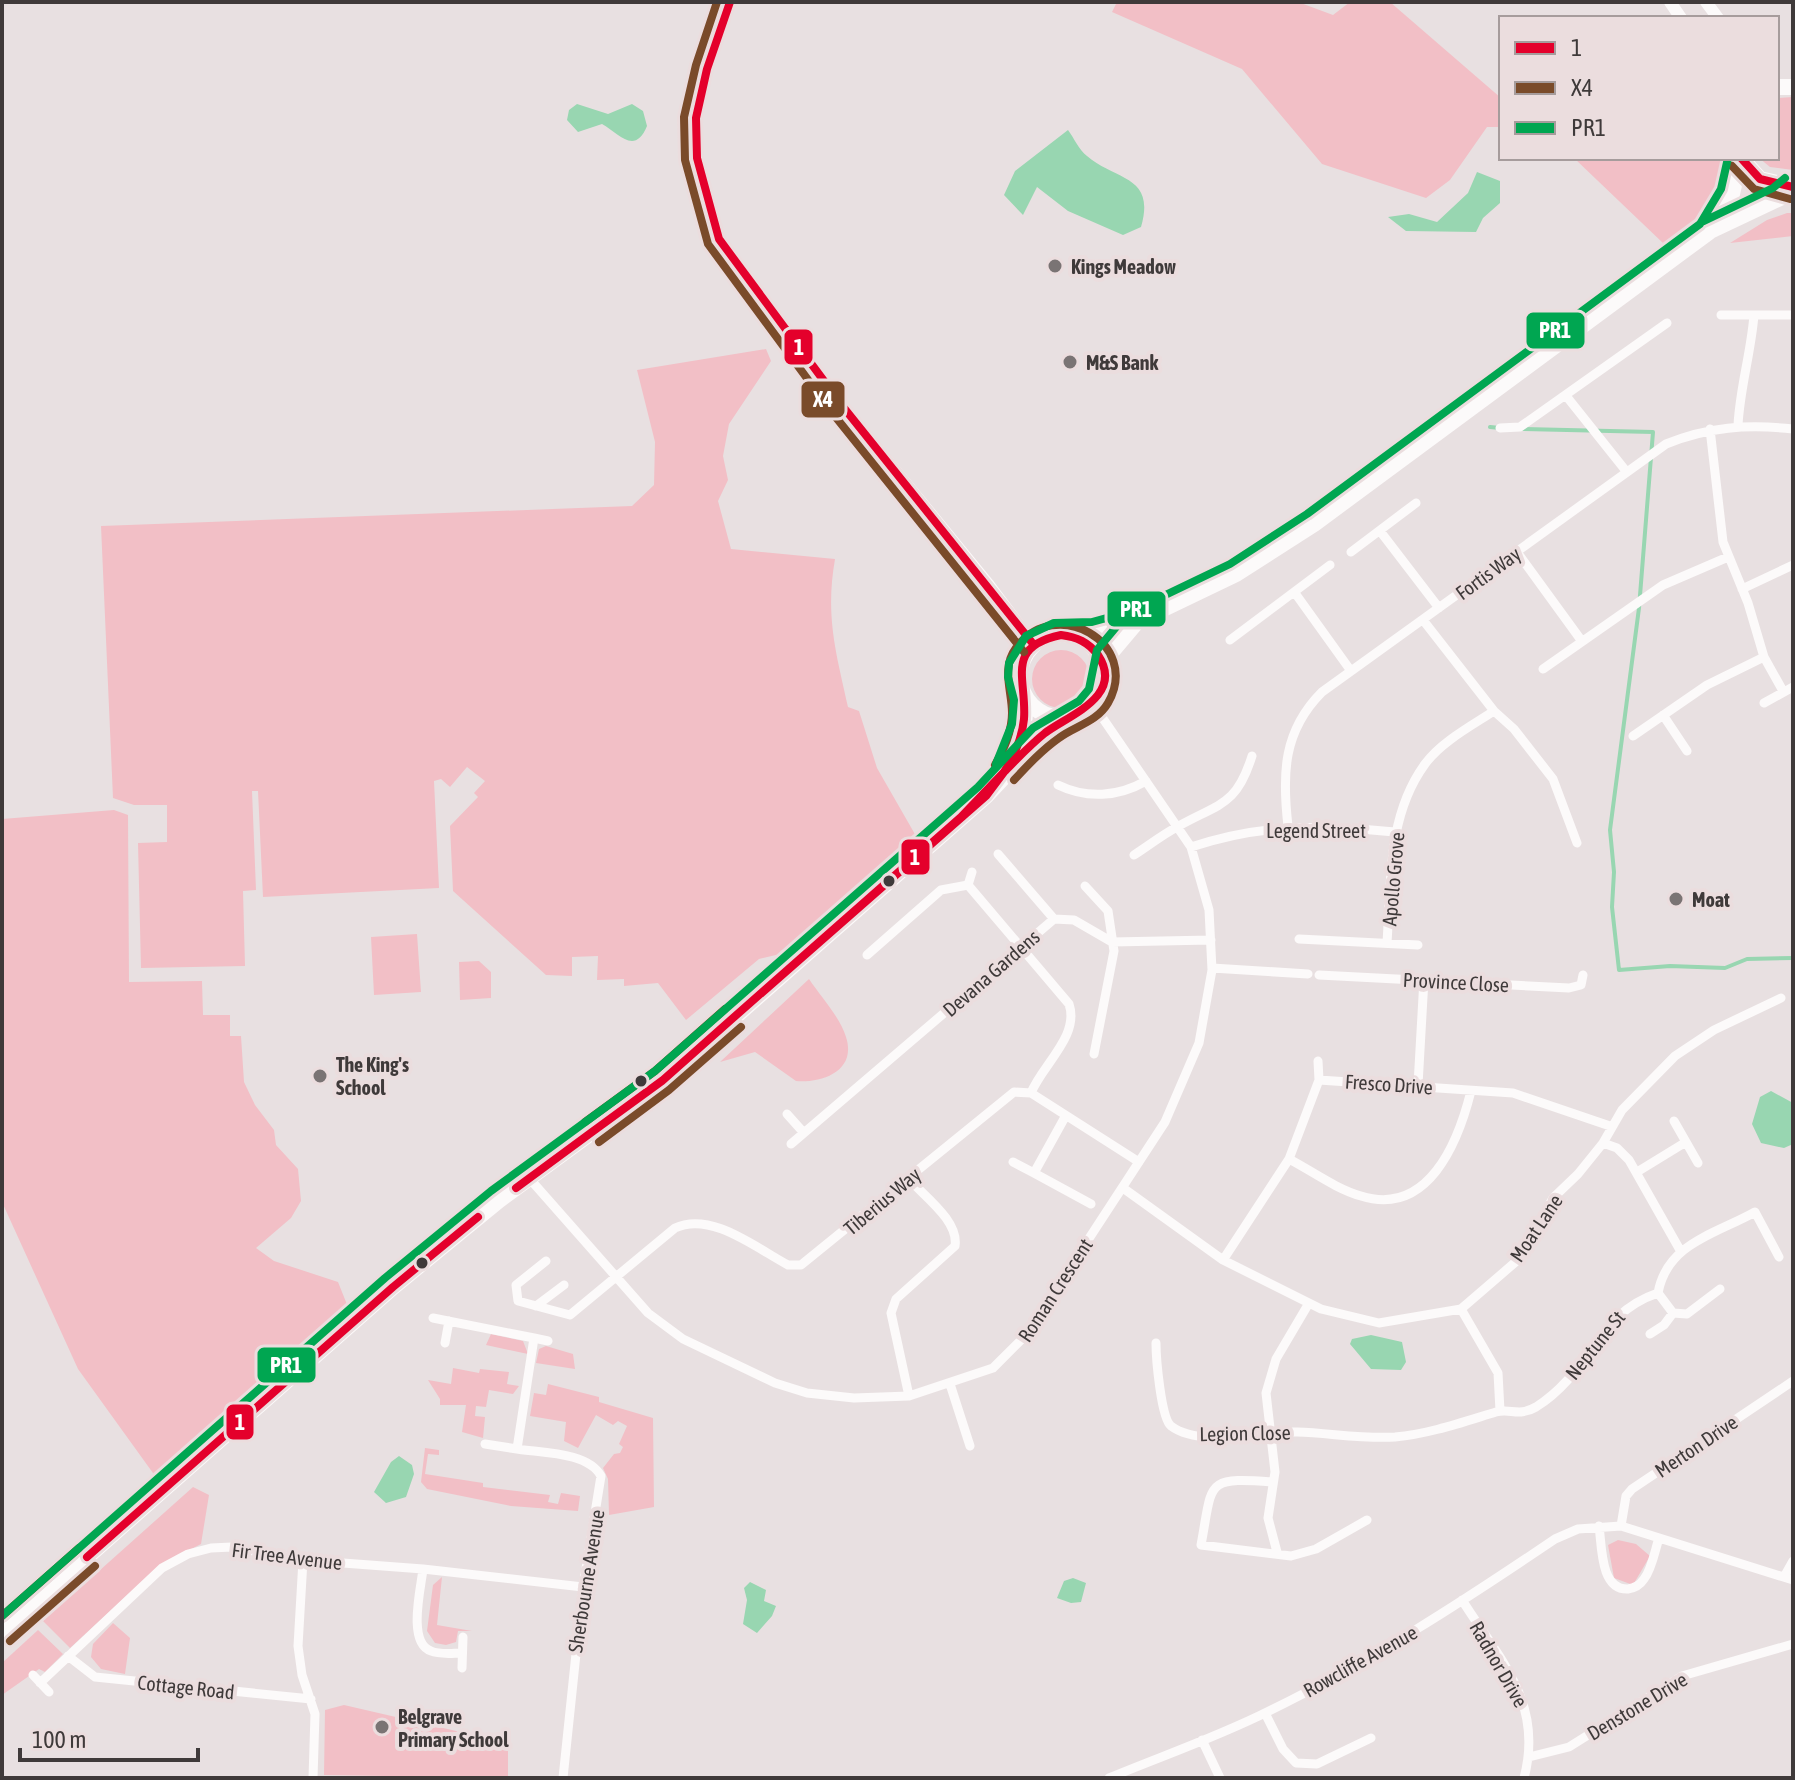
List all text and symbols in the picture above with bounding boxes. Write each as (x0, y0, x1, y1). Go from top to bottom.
legend (1499, 16, 1779, 160)
text: 1 (1571, 34, 1582, 61)
text: X4 (1571, 74, 1593, 101)
text: PR1 (1571, 114, 1606, 141)
place label: Kings Meadow (1071, 255, 1176, 278)
marker: Kings Meadow (1046, 257, 1064, 275)
line badge: PR1 (1525, 311, 1586, 350)
text: PR1 (1539, 317, 1571, 343)
line badge: 1 (783, 328, 814, 366)
text: 1 (794, 334, 804, 360)
place label: M&S Bank (1086, 351, 1158, 374)
marker: M&S Bank (1061, 353, 1079, 371)
line badge: X4 (800, 380, 846, 419)
text: X4 (812, 386, 833, 412)
street label: Fortis Way (1451, 542, 1525, 604)
line badge: PR1 (1106, 590, 1167, 628)
text: PR1 (1120, 596, 1152, 622)
street label: Legend Street (1266, 819, 1366, 842)
street label: Apollo Grove (1377, 831, 1409, 927)
line badge: 1 (900, 838, 931, 876)
text: 1 (910, 844, 920, 870)
unlabelled marker (881, 873, 897, 889)
place label: Moat (1692, 888, 1730, 911)
marker: Moat (1667, 890, 1685, 908)
street label: Devana Gardens (938, 925, 1044, 1021)
street label: Province Close (1402, 968, 1510, 996)
place label: The King's School (336, 1053, 409, 1099)
marker: The King's School (311, 1067, 329, 1085)
street label: Fresco Drive (1344, 1069, 1434, 1099)
unlabelled marker (633, 1073, 649, 1089)
street label: Tiberius Way (839, 1162, 925, 1240)
street label: Moat Lane (1505, 1190, 1567, 1266)
street label: Roman Crescent (1013, 1234, 1097, 1346)
unlabelled marker (414, 1255, 430, 1271)
street label: Neptune St (1560, 1306, 1630, 1384)
line badge: PR1 (256, 1346, 317, 1384)
text: PR1 (270, 1352, 302, 1378)
line badge: 1 (225, 1403, 255, 1441)
text: 1 (235, 1409, 245, 1435)
street label: Merton Drive (1650, 1410, 1742, 1482)
street label: Legion Close (1199, 1421, 1291, 1445)
street label: Sherbourne Avenue (563, 1508, 609, 1654)
street label: Fir Tree Avenue (231, 1538, 343, 1574)
street label: Radnor Drive (1465, 1617, 1533, 1711)
street label: Rowcliffe Avenue (1299, 1620, 1421, 1702)
street label: Denstone Drive (1583, 1667, 1691, 1745)
street label: Cottage Road (136, 1670, 236, 1704)
place label: Belgrave Primary School (398, 1705, 509, 1751)
scale bar (20, 1712, 198, 1762)
marker: Belgrave Primary School (373, 1718, 391, 1736)
text: 100 m (32, 1726, 86, 1753)

